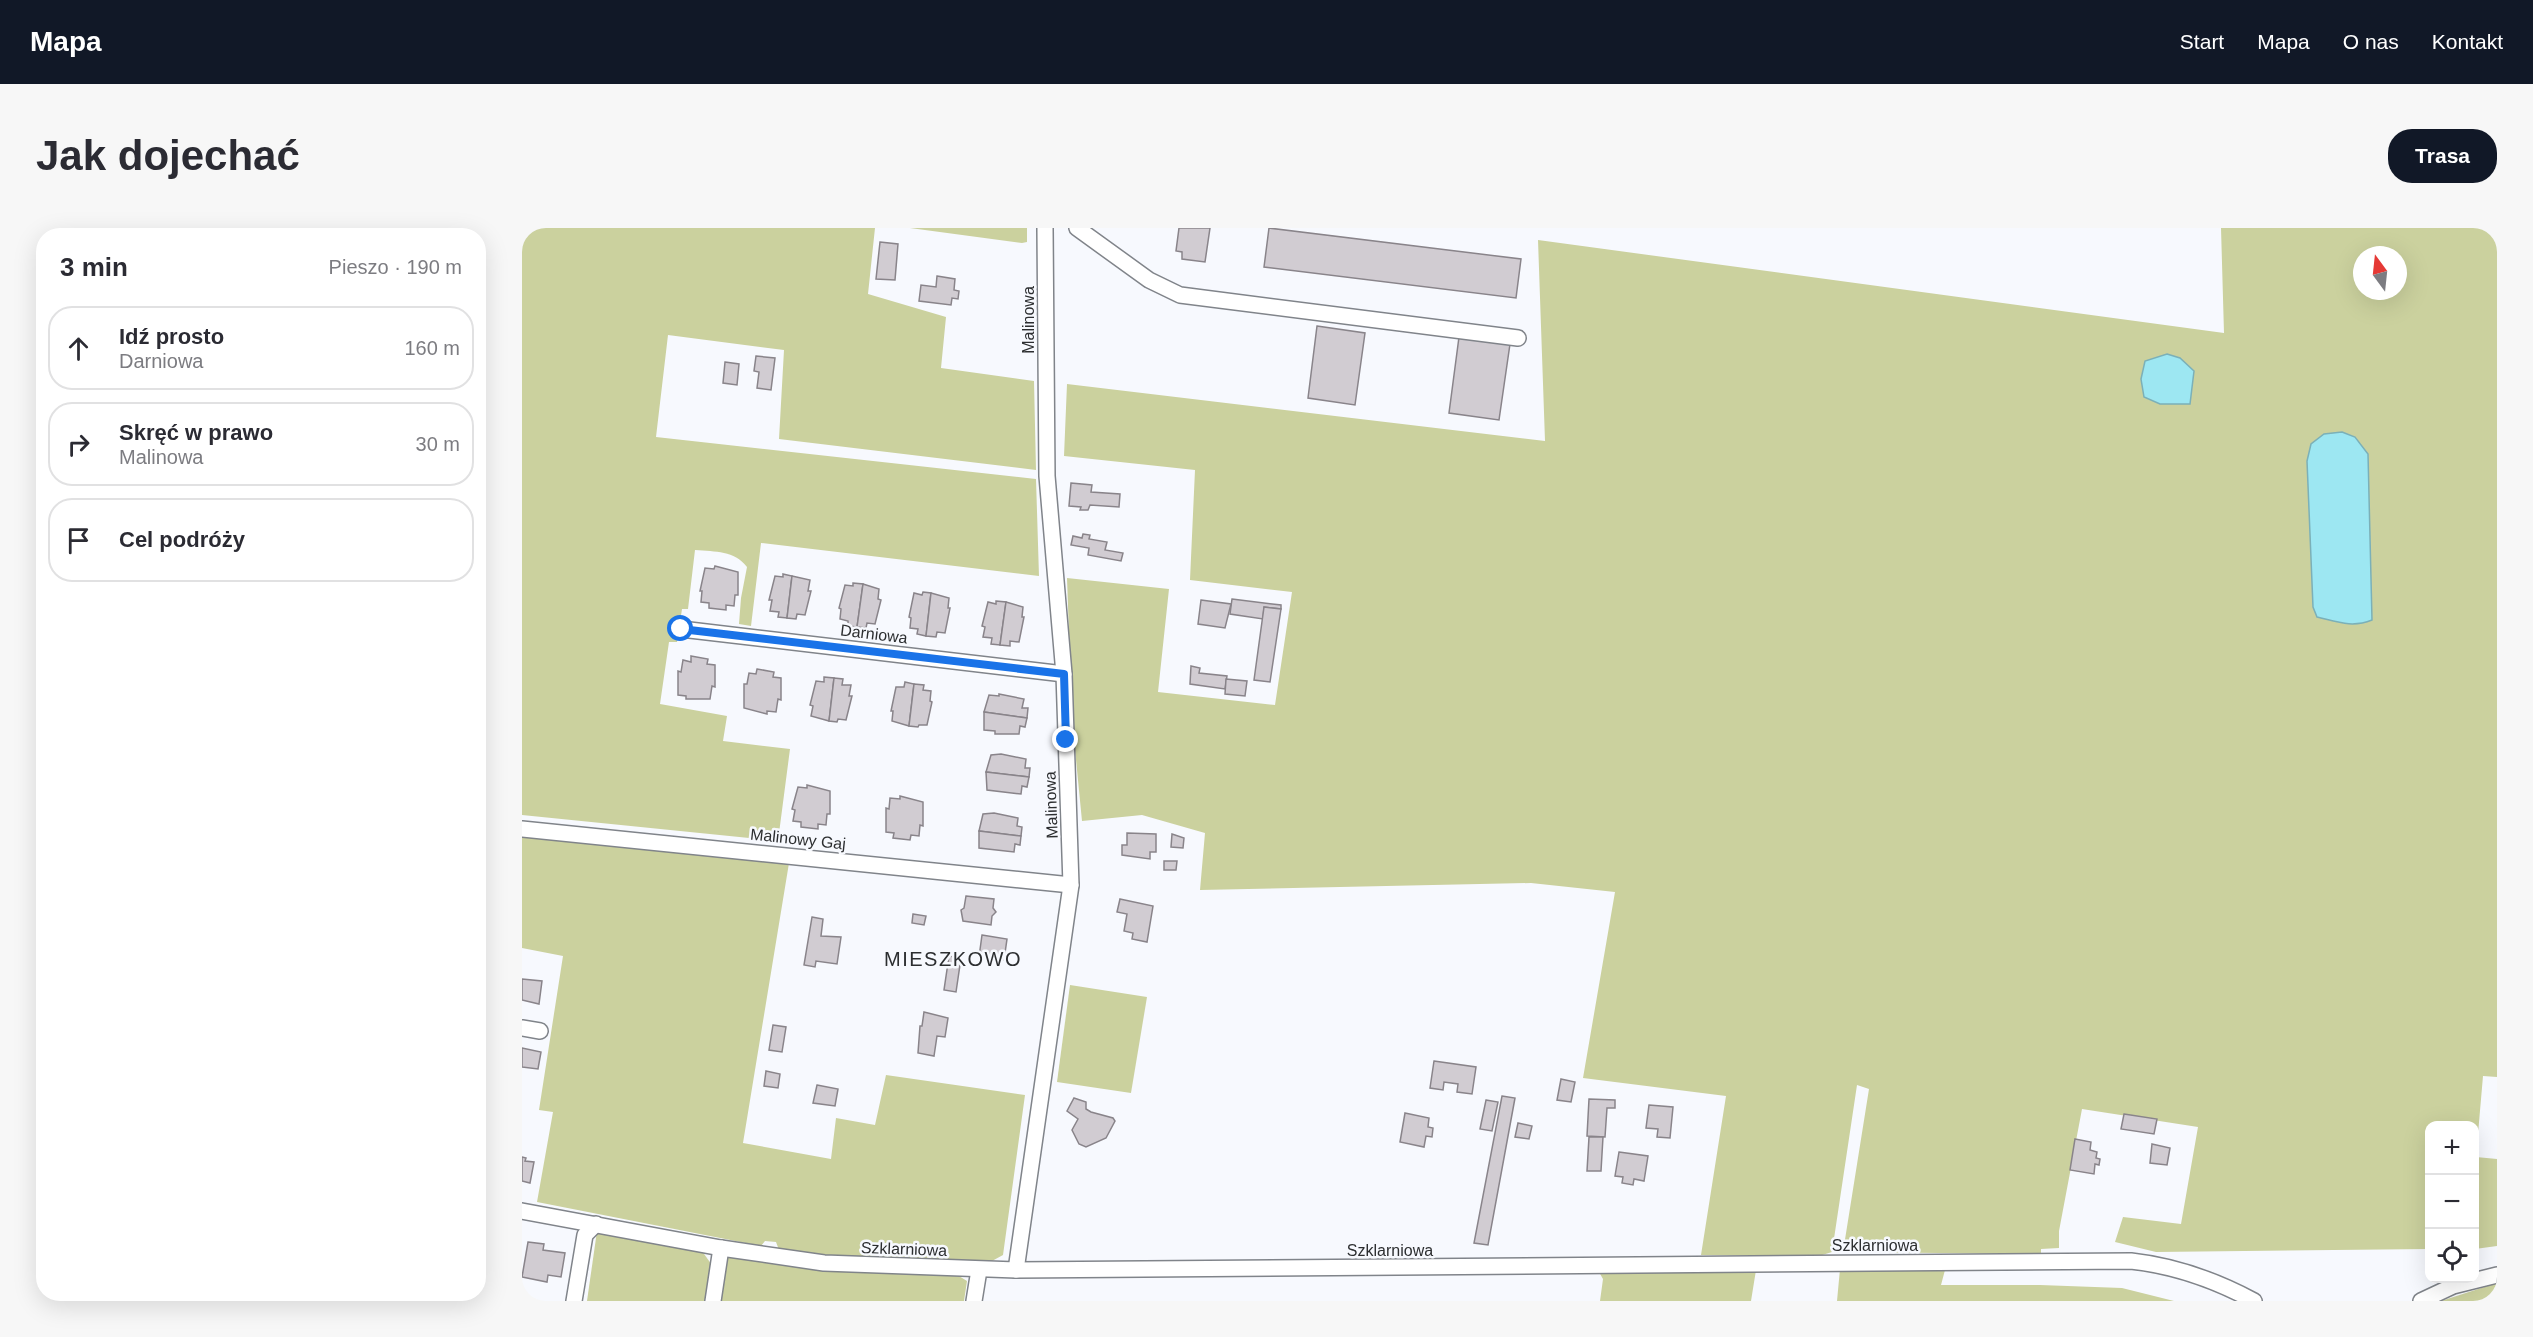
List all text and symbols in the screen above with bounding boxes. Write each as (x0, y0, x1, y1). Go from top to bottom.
text: Mapa (30, 26, 102, 57)
text: Start (2180, 30, 2224, 53)
text: Mapa (2257, 30, 2310, 53)
text: O nas (2343, 30, 2399, 53)
text: Kontakt (2432, 30, 2503, 53)
button: Trasa (2388, 129, 2497, 183)
text: Jak dojechać (36, 132, 300, 179)
north arrow (2353, 246, 2407, 300)
text: 3 min (60, 252, 128, 282)
text: Pieszo · 190 m (329, 256, 462, 278)
street label: Malinowa (1020, 286, 1037, 354)
text: Idź prosto (119, 324, 224, 349)
icon: ahead (62, 332, 95, 365)
text: 160 m (404, 337, 460, 359)
text: Darniowa (119, 350, 203, 372)
text: Skręć w prawo (119, 420, 273, 445)
icon: right (62, 428, 95, 461)
text: 30 m (416, 433, 460, 455)
text: Malinowa (119, 446, 203, 468)
icon: arrive (62, 524, 95, 557)
text: Cel podróży (119, 527, 245, 552)
route start (667, 615, 693, 641)
street label: Darniowa (839, 621, 909, 647)
route end (1052, 726, 1078, 752)
street label: Malinowa (1041, 771, 1061, 839)
street label: Malinowy Gaj (749, 826, 847, 852)
district label: MIESZKOWO (884, 948, 1022, 970)
map controls (2425, 1121, 2479, 1283)
button: + (2425, 1121, 2479, 1175)
button: − (2425, 1175, 2479, 1229)
button: locate (2425, 1229, 2479, 1283)
street label: Szklarniowa (1832, 1237, 1918, 1254)
street label: Szklarniowa (861, 1239, 947, 1259)
street label: Szklarniowa (1347, 1242, 1433, 1259)

